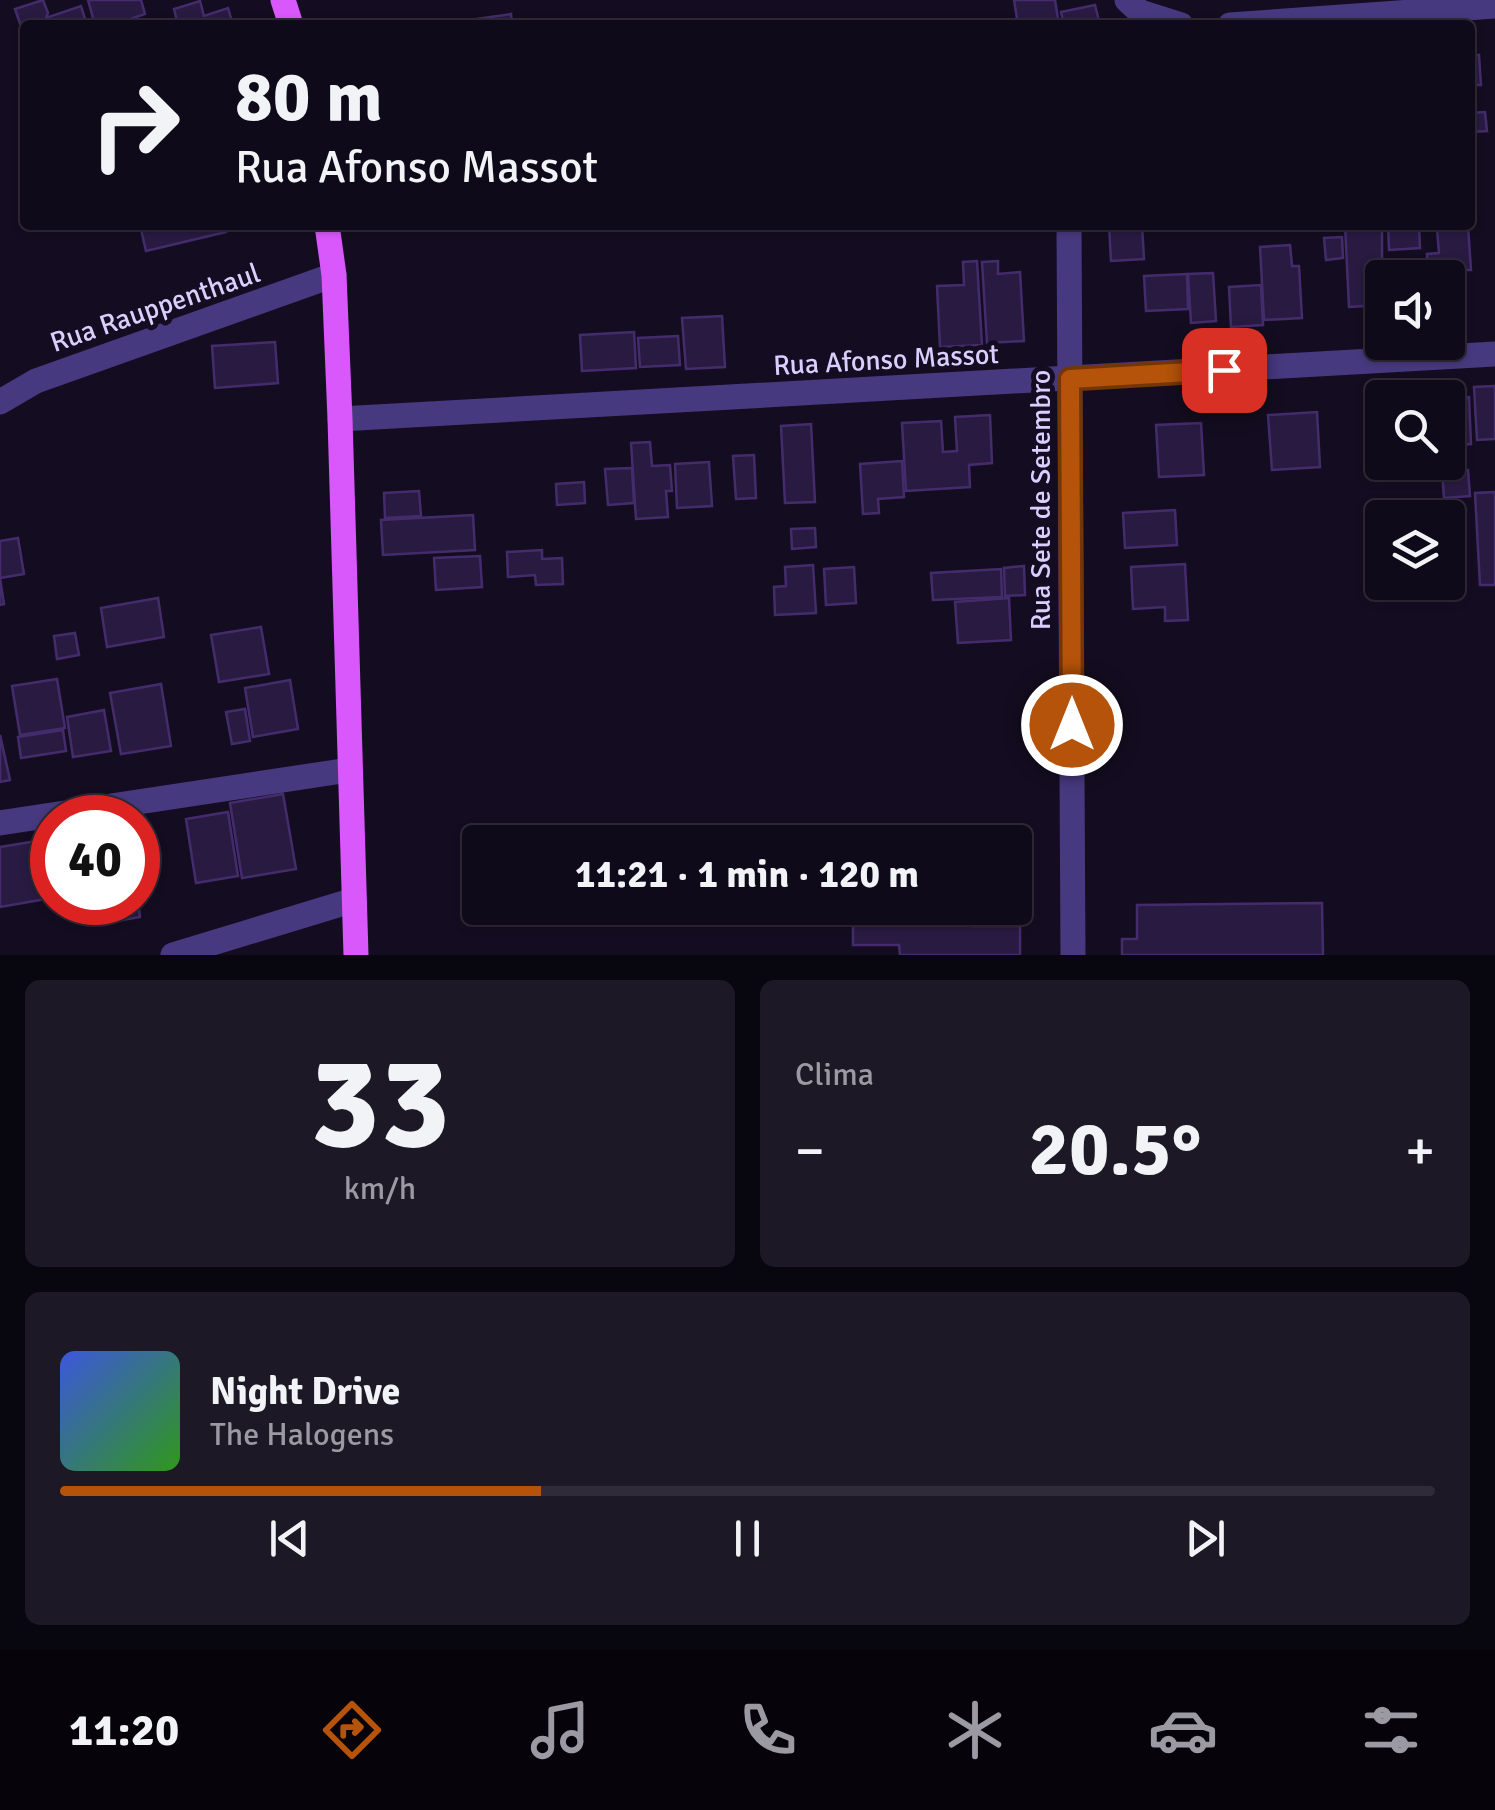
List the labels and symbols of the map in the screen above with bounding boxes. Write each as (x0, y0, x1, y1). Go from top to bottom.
street label: Rua Rauppenthaul (46, 256, 265, 360)
pin (1182, 328, 1267, 413)
street label: Rua Afonso Massot (772, 337, 1000, 383)
street label: Rua Sete de Setembro (1024, 370, 1058, 630)
position arrow (1020, 673, 1124, 777)
speed limit sign: 40 (30, 795, 160, 925)

